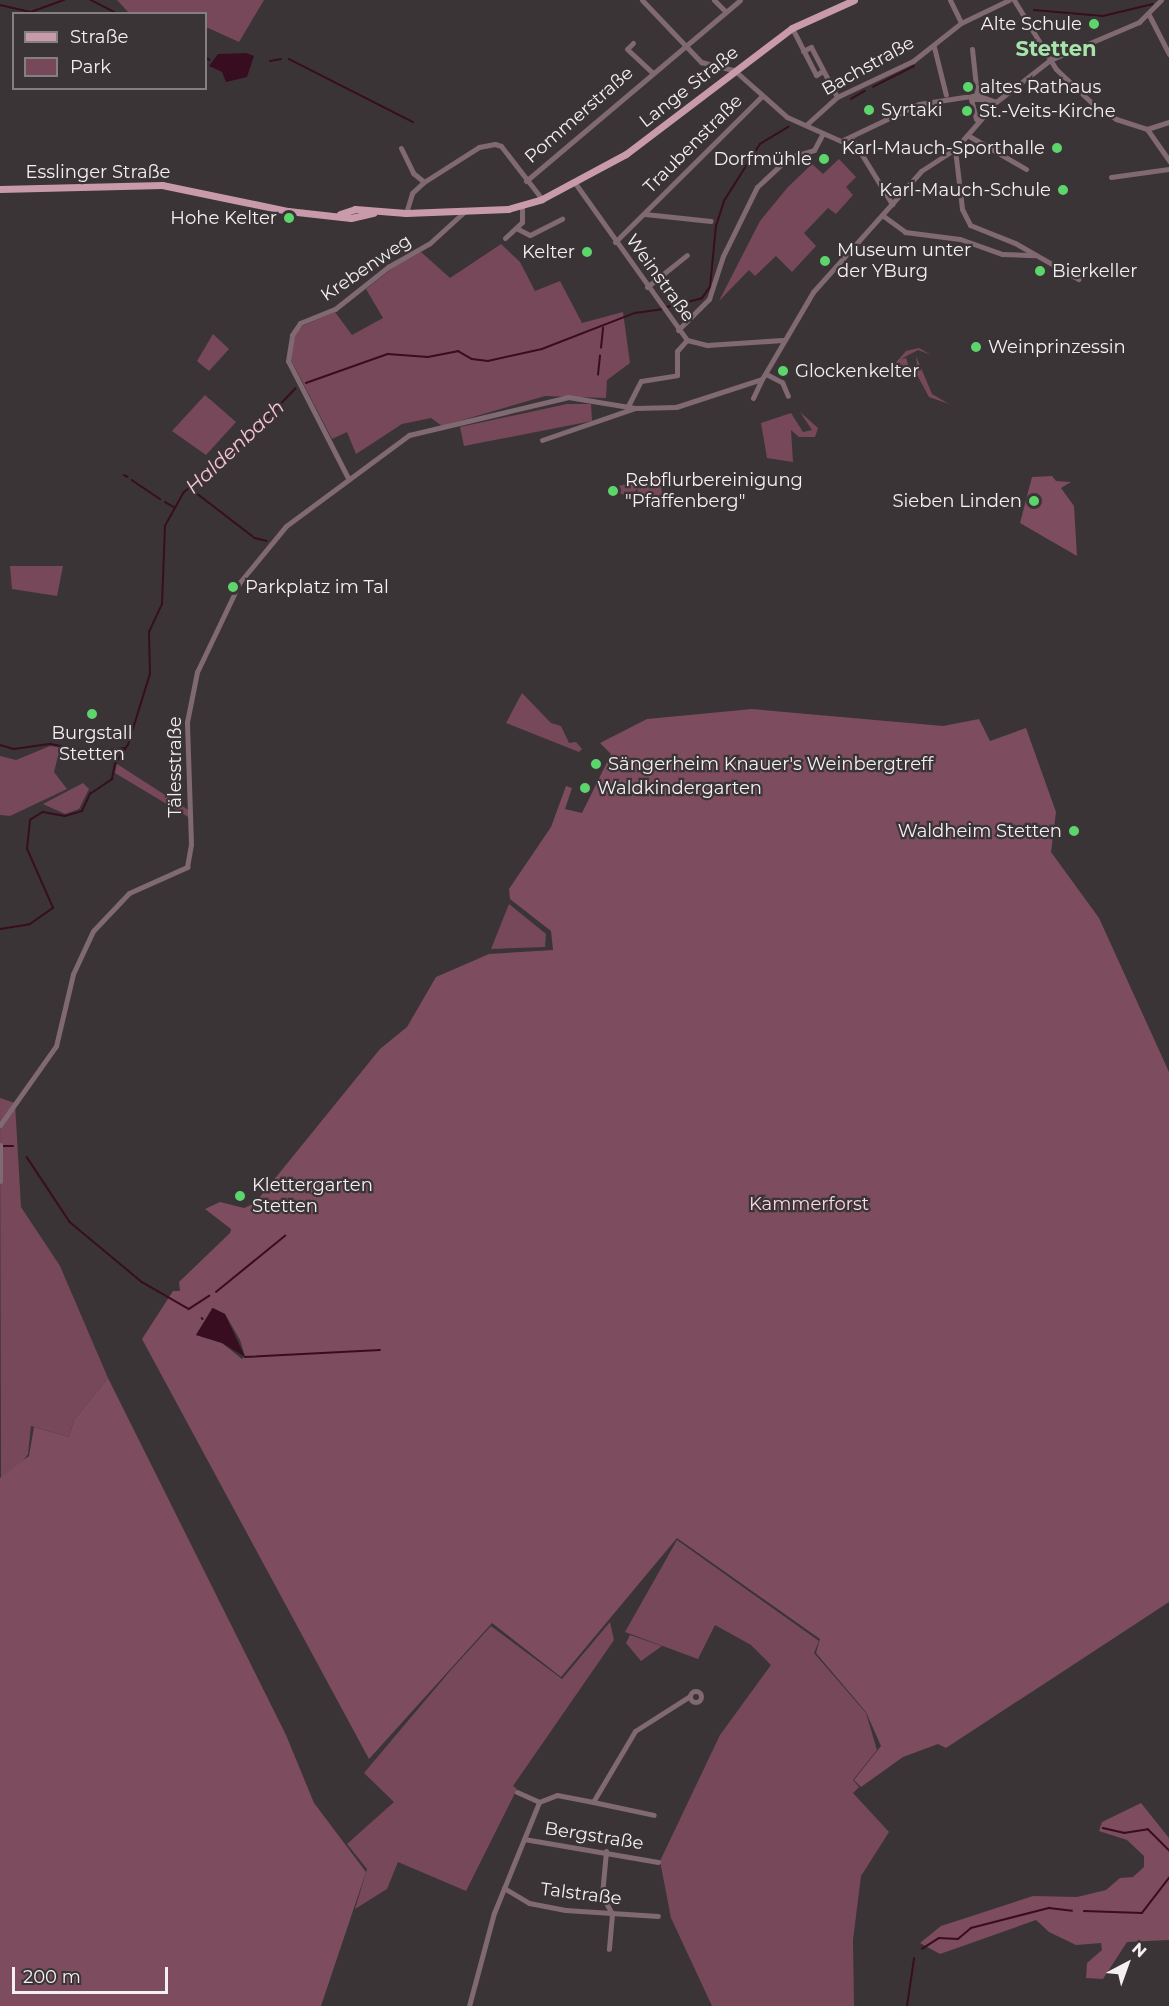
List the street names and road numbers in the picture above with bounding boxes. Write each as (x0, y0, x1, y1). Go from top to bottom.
street label: Bachstraße (818, 32, 918, 100)
street label: Lange Straße (635, 42, 743, 132)
street label: Pommerstraße (520, 62, 638, 168)
street label: Traubenstraße (639, 90, 747, 198)
street label: Esslinger Straße (26, 161, 170, 183)
street label: Krebenweg (317, 230, 415, 306)
street label: Weinstraße (621, 230, 699, 326)
street label: Tälesstraße (164, 716, 186, 818)
street label: Bergstraße (543, 1818, 645, 1854)
street label: Talstraße (539, 1878, 623, 1910)

